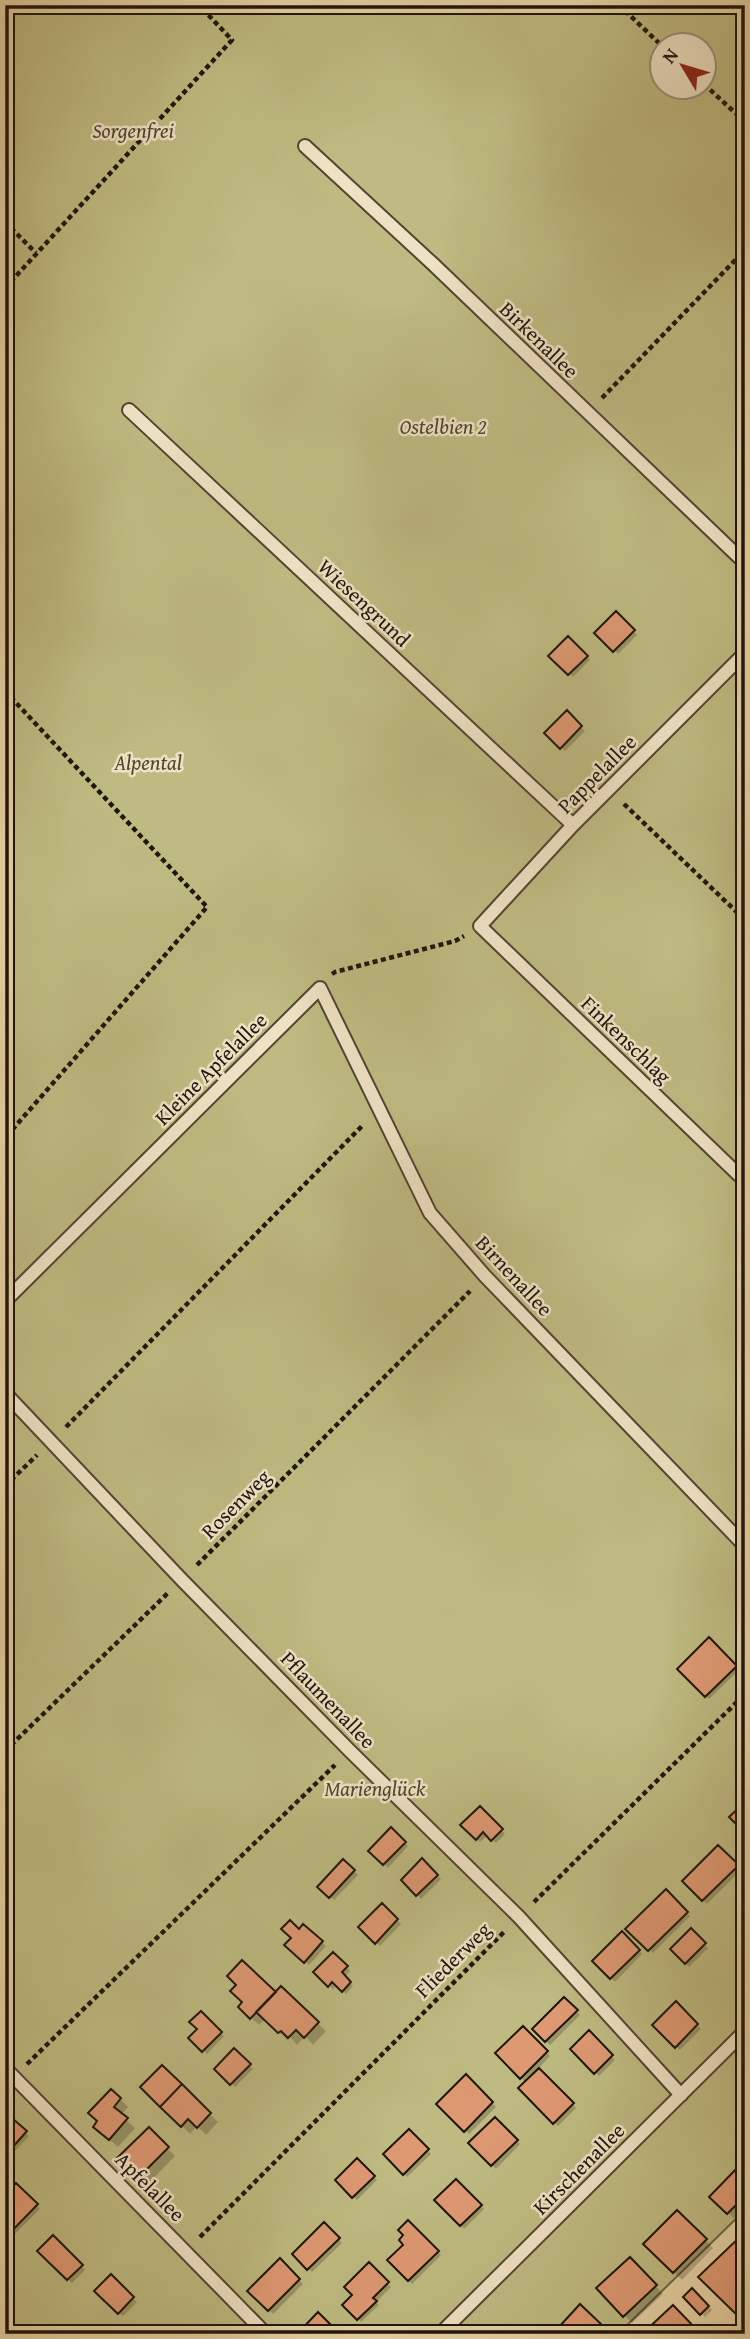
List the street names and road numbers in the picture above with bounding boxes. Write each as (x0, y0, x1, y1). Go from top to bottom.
street label: Birkenallee (493, 294, 586, 386)
street label: Wiesengrund (311, 551, 418, 654)
street label: Pappelallee (550, 727, 643, 820)
street label: Finkenschlag (574, 988, 679, 1091)
street label: Kleine Apfelallee (147, 1005, 274, 1132)
street label: Birnenallee (468, 1228, 560, 1323)
street label: Rosenweg (194, 1461, 278, 1546)
street label: Pflaumenallee (274, 1644, 383, 1756)
street label: Fliederweg (408, 1914, 498, 2005)
street label: Kirschenallee (526, 2115, 632, 2222)
street label: Apfelallee (108, 2145, 193, 2229)

